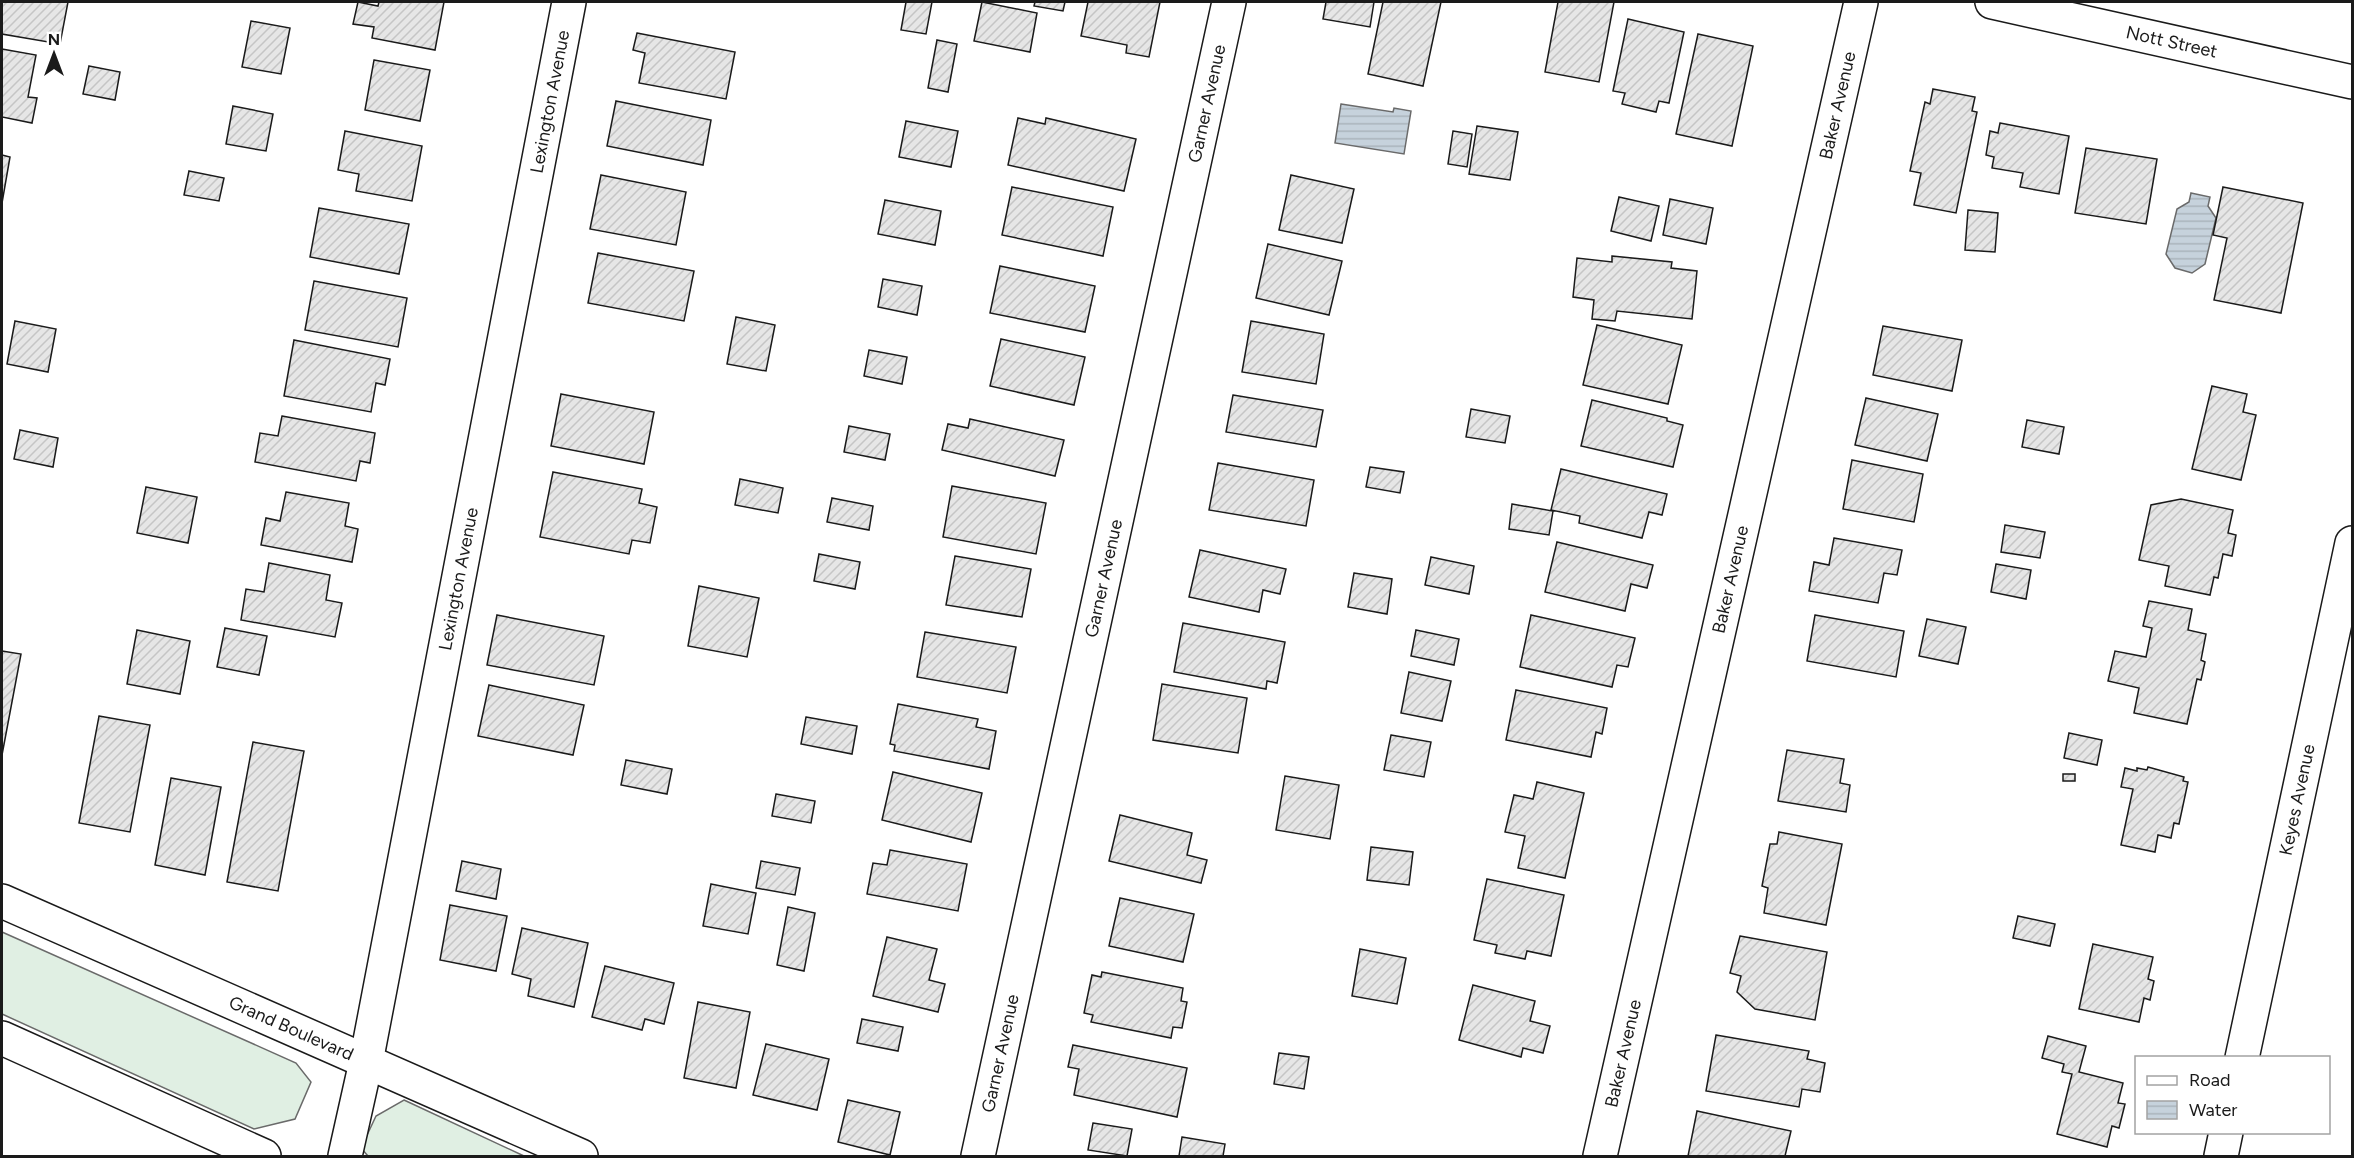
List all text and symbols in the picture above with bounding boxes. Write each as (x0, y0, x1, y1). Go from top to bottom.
street label: Nott Street (2124, 21, 2220, 63)
north arrow (24, 24, 84, 84)
street label: Lexington Avenue (525, 28, 574, 175)
text: N (48, 30, 60, 49)
street label: Garner Avenue (1183, 42, 1230, 165)
street label: Baker Avenue (1815, 49, 1860, 162)
street label: Lexington Avenue (434, 506, 483, 652)
street label: Garner Avenue (1080, 517, 1127, 640)
street label: Baker Avenue (1708, 523, 1753, 636)
street label: Keyes Avenue (2275, 742, 2320, 858)
street label: Grand Boulevard (225, 991, 357, 1065)
street label: Garner Avenue (977, 992, 1024, 1115)
street label: Baker Avenue (1600, 997, 1646, 1110)
legend (2135, 1056, 2330, 1134)
text: Road (2189, 1069, 2230, 1091)
text: Water (2189, 1099, 2237, 1121)

